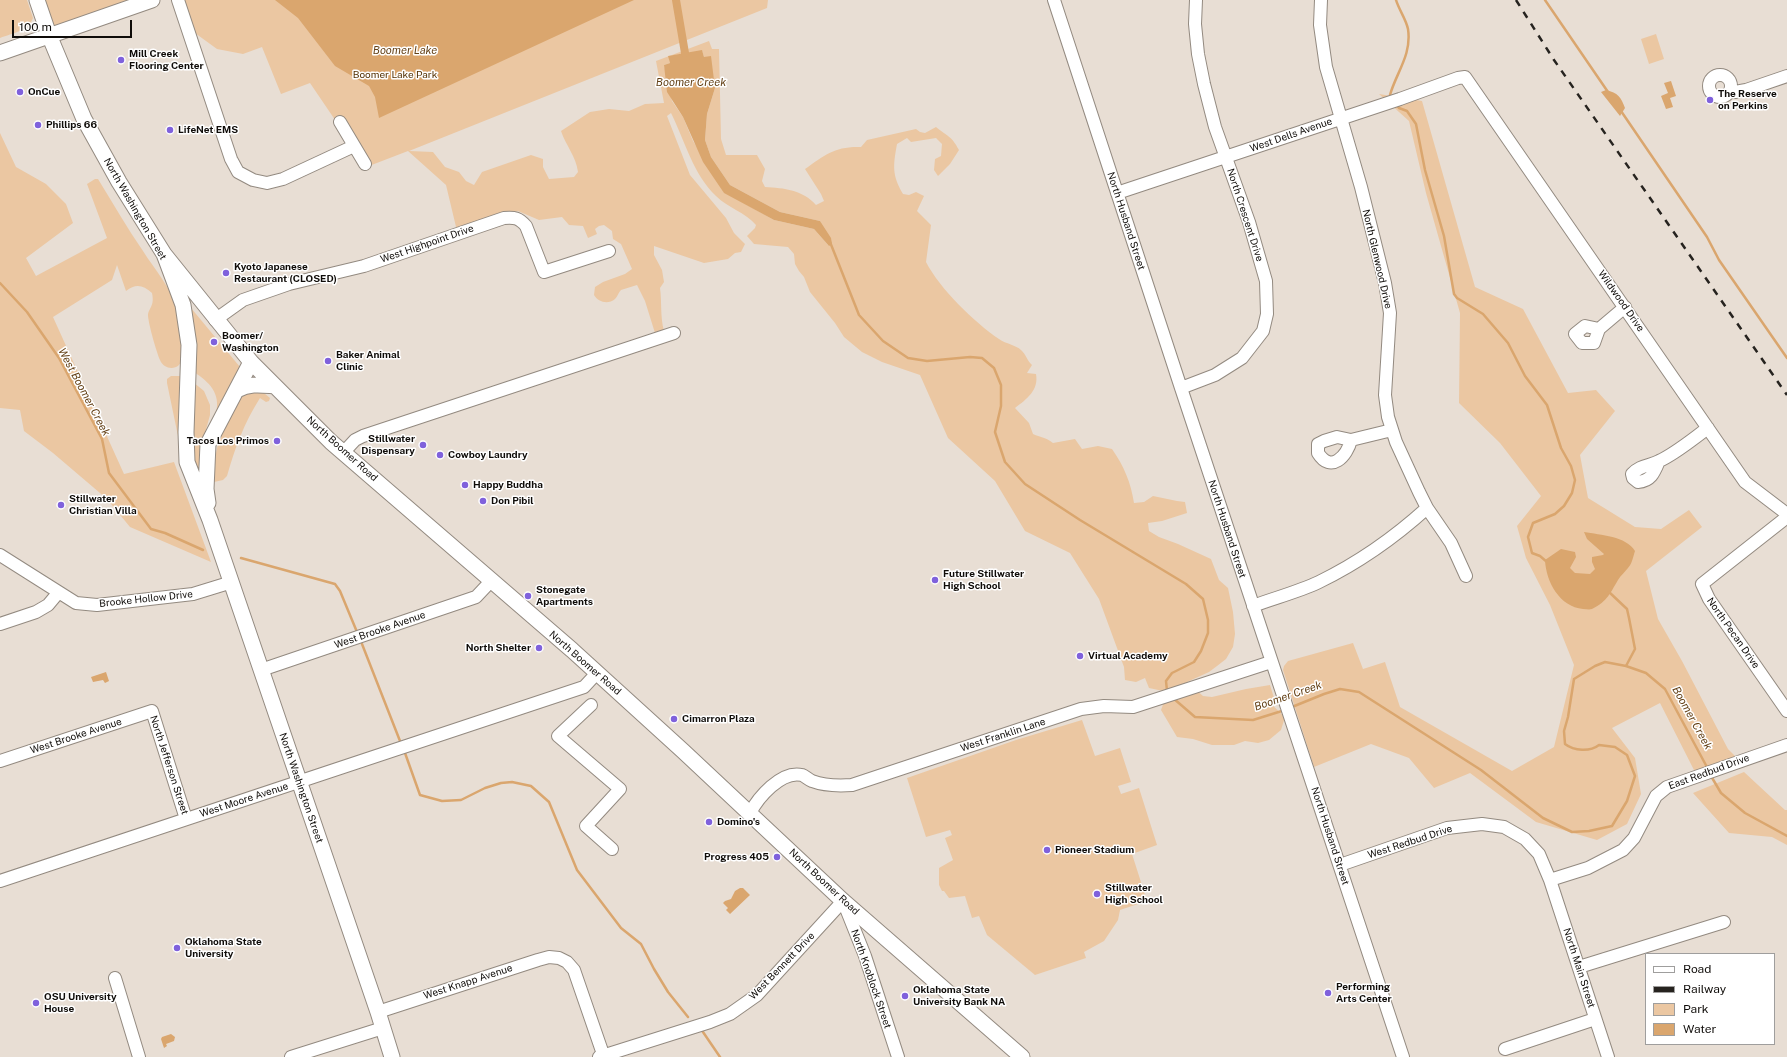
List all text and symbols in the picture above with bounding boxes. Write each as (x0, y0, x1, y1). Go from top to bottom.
scale bar (14, 12, 134, 38)
text: 100 m (19, 20, 52, 34)
water label: Boomer Lake (373, 44, 437, 58)
place label: Mill Creek Flooring Center (129, 48, 204, 72)
marker: Mill Creek Flooring Center (116, 55, 126, 65)
park label: Boomer Lake Park (353, 69, 437, 81)
water label: Boomer Creek (656, 76, 726, 90)
place label: OnCue (28, 86, 60, 98)
marker: OnCue (15, 87, 25, 97)
place label: The Reserve on Perkins (1718, 88, 1777, 112)
marker: The Reserve on Perkins (1705, 95, 1715, 105)
street label: West Dells Avenue (1248, 115, 1334, 155)
place label: Phillips 66 (46, 119, 97, 131)
marker: Phillips 66 (33, 120, 43, 130)
place label: LifeNet EMS (178, 124, 238, 136)
marker: LifeNet EMS (165, 125, 175, 135)
street label: North Washington Street (101, 156, 169, 262)
street label: North Crescent Drive (1224, 167, 1266, 263)
street label: North Husband Street (1104, 170, 1148, 272)
street label: North Glenwood Drive (1360, 208, 1394, 310)
street label: West Highpoint Drive (379, 222, 475, 266)
place label: Kyoto Japanese Restaurant (CLOSED) (234, 261, 337, 284)
marker: Kyoto Japanese Restaurant (CLOSED) (221, 268, 231, 278)
street label: Wildwood Drive (1595, 268, 1647, 334)
place label: Boomer/ Washington (222, 330, 279, 354)
marker: Boomer/ Washington (209, 337, 219, 347)
water label: West Boomer Creek (55, 346, 113, 438)
place label: Baker Animal Clinic (336, 349, 400, 372)
marker: Baker Animal Clinic (323, 356, 333, 366)
street label: North Boomer Road (304, 414, 380, 484)
place label: Stillwater Dispensary (361, 433, 415, 456)
place label: Tacos Los Primos (187, 435, 269, 447)
marker: Tacos Los Primos (272, 436, 282, 446)
marker: Stillwater Dispensary (418, 440, 428, 450)
place label: Cowboy Laundry (448, 449, 528, 461)
marker: Cowboy Laundry (435, 450, 445, 460)
street label: North Husband Street (1205, 478, 1249, 580)
place label: Happy Buddha (473, 479, 543, 491)
marker: Happy Buddha (460, 480, 470, 490)
place label: Stillwater Christian Villa (69, 493, 137, 516)
place label: Don Pibil (491, 495, 533, 507)
marker: Don Pibil (478, 496, 488, 506)
marker: Stillwater Christian Villa (56, 500, 66, 510)
place label: Future Stillwater High School (943, 568, 1024, 592)
marker: Future Stillwater High School (930, 575, 940, 585)
place label: Stonegate Apartments (536, 584, 593, 608)
street label: Brooke Hollow Drive (99, 588, 193, 610)
marker: Stonegate Apartments (523, 591, 533, 601)
street label: North Pecan Drive (1704, 595, 1762, 671)
street label: West Brooke Avenue (333, 609, 427, 651)
street label: North Boomer Road (547, 629, 623, 697)
place label: North Shelter (466, 642, 531, 654)
marker: North Shelter (534, 643, 544, 653)
place label: Virtual Academy (1088, 650, 1168, 662)
marker: Virtual Academy (1075, 651, 1085, 661)
water label: Boomer Creek (1253, 678, 1323, 714)
water label: Boomer Creek (1669, 684, 1715, 752)
place label: Cimarron Plaza (682, 713, 755, 725)
street label: North Jefferson Street (147, 714, 191, 816)
marker: Cimarron Plaza (669, 714, 679, 724)
street label: West Brooke Avenue (29, 716, 123, 756)
street label: West Franklin Lane (959, 716, 1047, 754)
street label: North Washington Street (276, 731, 326, 845)
street label: East Redbud Drive (1667, 752, 1751, 792)
street label: West Moore Avenue (198, 780, 290, 820)
street label: North Husband Street (1308, 785, 1352, 887)
place label: Domino's (717, 816, 760, 828)
marker: Domino's (704, 817, 714, 827)
street label: West Redbud Drive (1366, 823, 1454, 861)
place label: Pioneer Stadium (1055, 844, 1134, 856)
marker: Pioneer Stadium (1042, 845, 1052, 855)
street label: North Boomer Road (786, 846, 862, 918)
place label: Progress 405 (704, 851, 769, 863)
marker: Progress 405 (772, 852, 782, 862)
place label: Stillwater High School (1105, 882, 1163, 906)
marker: Stillwater High School (1092, 889, 1102, 899)
street label: North Main Street (1560, 927, 1598, 1009)
street label: North Knoblock Street (848, 928, 894, 1030)
street label: West Bennett Drive (747, 930, 817, 1002)
place label: Oklahoma State University (185, 936, 262, 960)
marker: Oklahoma State University (172, 943, 182, 953)
legend (1645, 953, 1775, 1045)
street label: West Knapp Avenue (422, 962, 514, 1002)
text: Road (1683, 962, 1711, 976)
place label: Performing Arts Center (1336, 981, 1392, 1004)
text: Railway (1683, 982, 1726, 996)
place label: Oklahoma State University Bank NA (913, 984, 1005, 1008)
marker: Performing Arts Center (1323, 988, 1333, 998)
place label: OSU University House (44, 991, 117, 1014)
marker: Oklahoma State University Bank NA (900, 991, 910, 1001)
marker: OSU University House (31, 998, 41, 1008)
text: Park (1683, 1002, 1709, 1016)
text: Water (1683, 1022, 1716, 1036)

